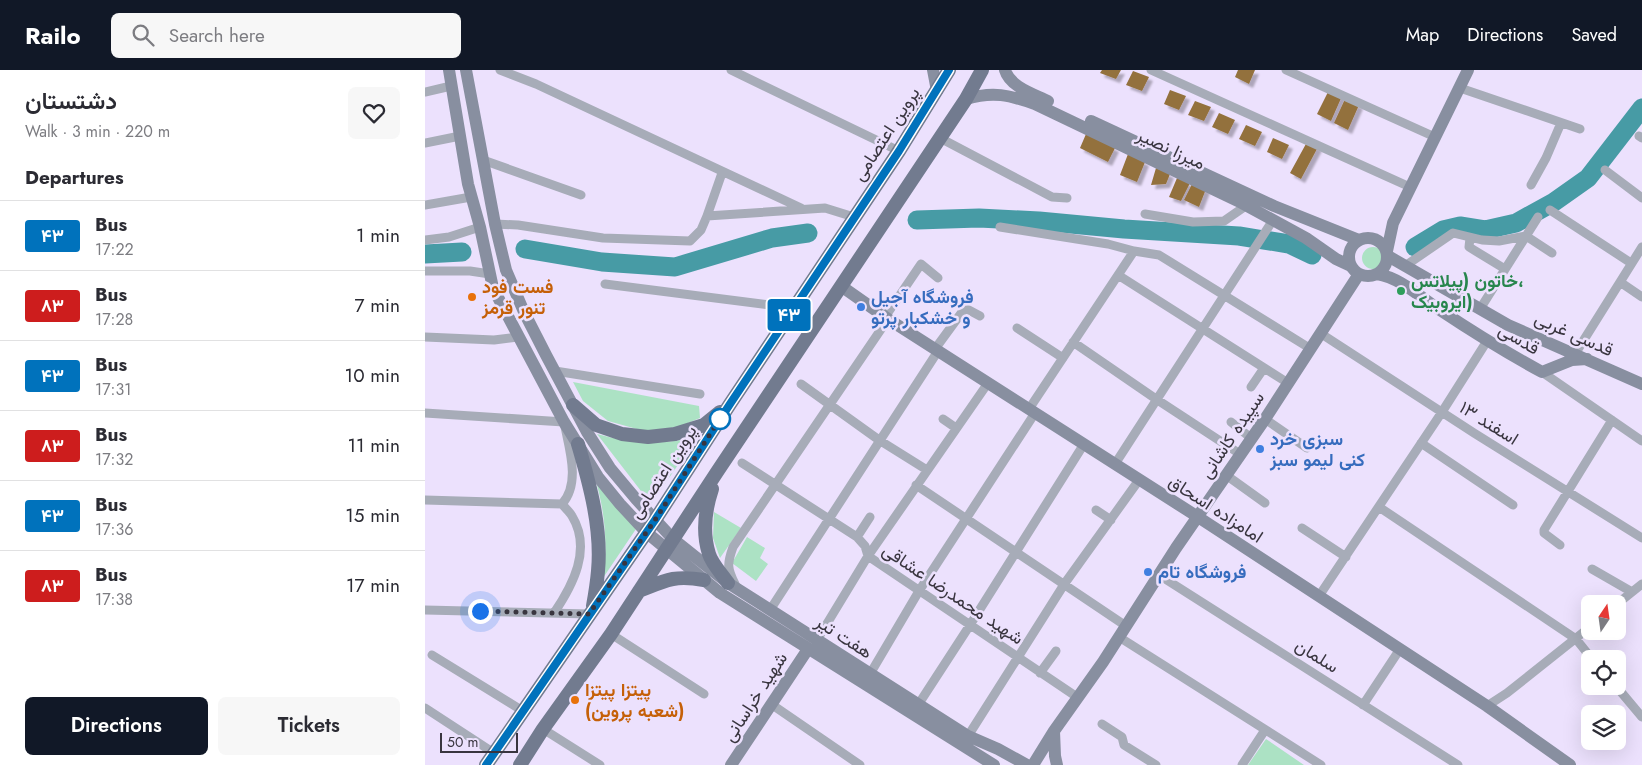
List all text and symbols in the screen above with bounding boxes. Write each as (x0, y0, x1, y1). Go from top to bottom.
search box (111, 13, 461, 58)
text: Railo (25, 18, 81, 53)
icon: search (129, 21, 157, 49)
text: Search here (169, 22, 265, 49)
text: Map (1406, 22, 1439, 48)
text: Directions (1467, 22, 1543, 48)
text: Saved (1571, 22, 1617, 48)
street label: پروین اعتصامی (846, 82, 926, 186)
text: دشتستان (25, 83, 117, 118)
button: heart (348, 87, 400, 139)
text: Walk · 3 min · 220 m (25, 120, 170, 143)
street label: میرزا نصیر (1132, 121, 1209, 176)
text: Departures (25, 164, 124, 191)
text: Bus (95, 211, 127, 238)
text: 1 min (356, 222, 400, 249)
text: ۴۳ (41, 223, 64, 249)
text: 17:22 (95, 238, 134, 261)
place label: خاتون (پیلاتس، ایروبیک) (1411, 268, 1524, 315)
place label: فست فود تنور قرمز (481, 274, 553, 321)
text: Bus (95, 281, 127, 308)
place label: فروشگاه آجیل و خشکبار پرتو (871, 284, 974, 331)
marker: خاتون (پیلاتس، ایروبیک) (1395, 285, 1407, 297)
marker: فست فود تنور قرمز (466, 291, 478, 303)
text: 7 min (355, 292, 400, 319)
text: ۸۳ (41, 293, 64, 319)
line badge: ۴۳ (767, 299, 811, 331)
marker: فروشگاه آجیل و خشکبار پرتو (855, 301, 867, 313)
text: ۴۳ (778, 302, 800, 328)
street label: قدسی غربی (1531, 305, 1617, 363)
text: 17:28 (95, 308, 133, 331)
street label: قدسی (1494, 317, 1544, 361)
text: Bus (95, 351, 127, 378)
text: 10 min (345, 362, 400, 389)
text: ۴۳ (41, 363, 64, 389)
text: 17:31 (95, 378, 131, 401)
street label: سپیده کاشانی (1193, 386, 1271, 484)
street label: اسفند ۱۳ (1454, 395, 1524, 451)
unlabelled marker (709, 408, 731, 430)
street label: پروین اعتصامی (623, 420, 703, 524)
text: Bus (95, 421, 127, 448)
place label: سبزی خرد کنی لیمو سبز (1269, 426, 1365, 473)
text: 11 min (347, 432, 400, 459)
text: ۸۳ (41, 433, 64, 459)
marker: سبزی خرد کنی لیمو سبز (1254, 443, 1266, 455)
text: 17:32 (95, 448, 133, 471)
street label: امامزاده اسحاق (1164, 469, 1268, 549)
text: Bus (95, 491, 127, 518)
text: 15 min (345, 502, 400, 529)
text: ۴۳ (41, 503, 64, 529)
text: 17:36 (95, 518, 133, 541)
street label: شهید محمدرضا عشاقی (877, 537, 1029, 651)
place label: فروشگاه تام (1158, 559, 1246, 585)
text: Bus (95, 561, 127, 588)
marker: فروشگاه تام (1142, 566, 1154, 578)
text: 17 min (346, 572, 400, 599)
text: ۸۳ (41, 573, 64, 599)
text: 17:38 (95, 588, 133, 611)
north arrow (1581, 595, 1626, 640)
map controls (1581, 595, 1626, 750)
your location (468, 599, 493, 624)
street label: هفت تیر (810, 608, 878, 665)
street label: سلمان (1290, 632, 1344, 680)
street label: شهید خراسانی (716, 647, 794, 747)
button: locate (1581, 650, 1626, 695)
place label: پیتزا پیتزا (شعبه پروین) (585, 677, 684, 724)
marker: پیتزا پیتزا (شعبه پروین) (569, 694, 581, 706)
button: Directions (25, 697, 208, 755)
button: Tickets (218, 697, 400, 755)
button: layers (1581, 705, 1626, 750)
scale bar (440, 730, 517, 753)
text: 50 m (447, 732, 478, 752)

